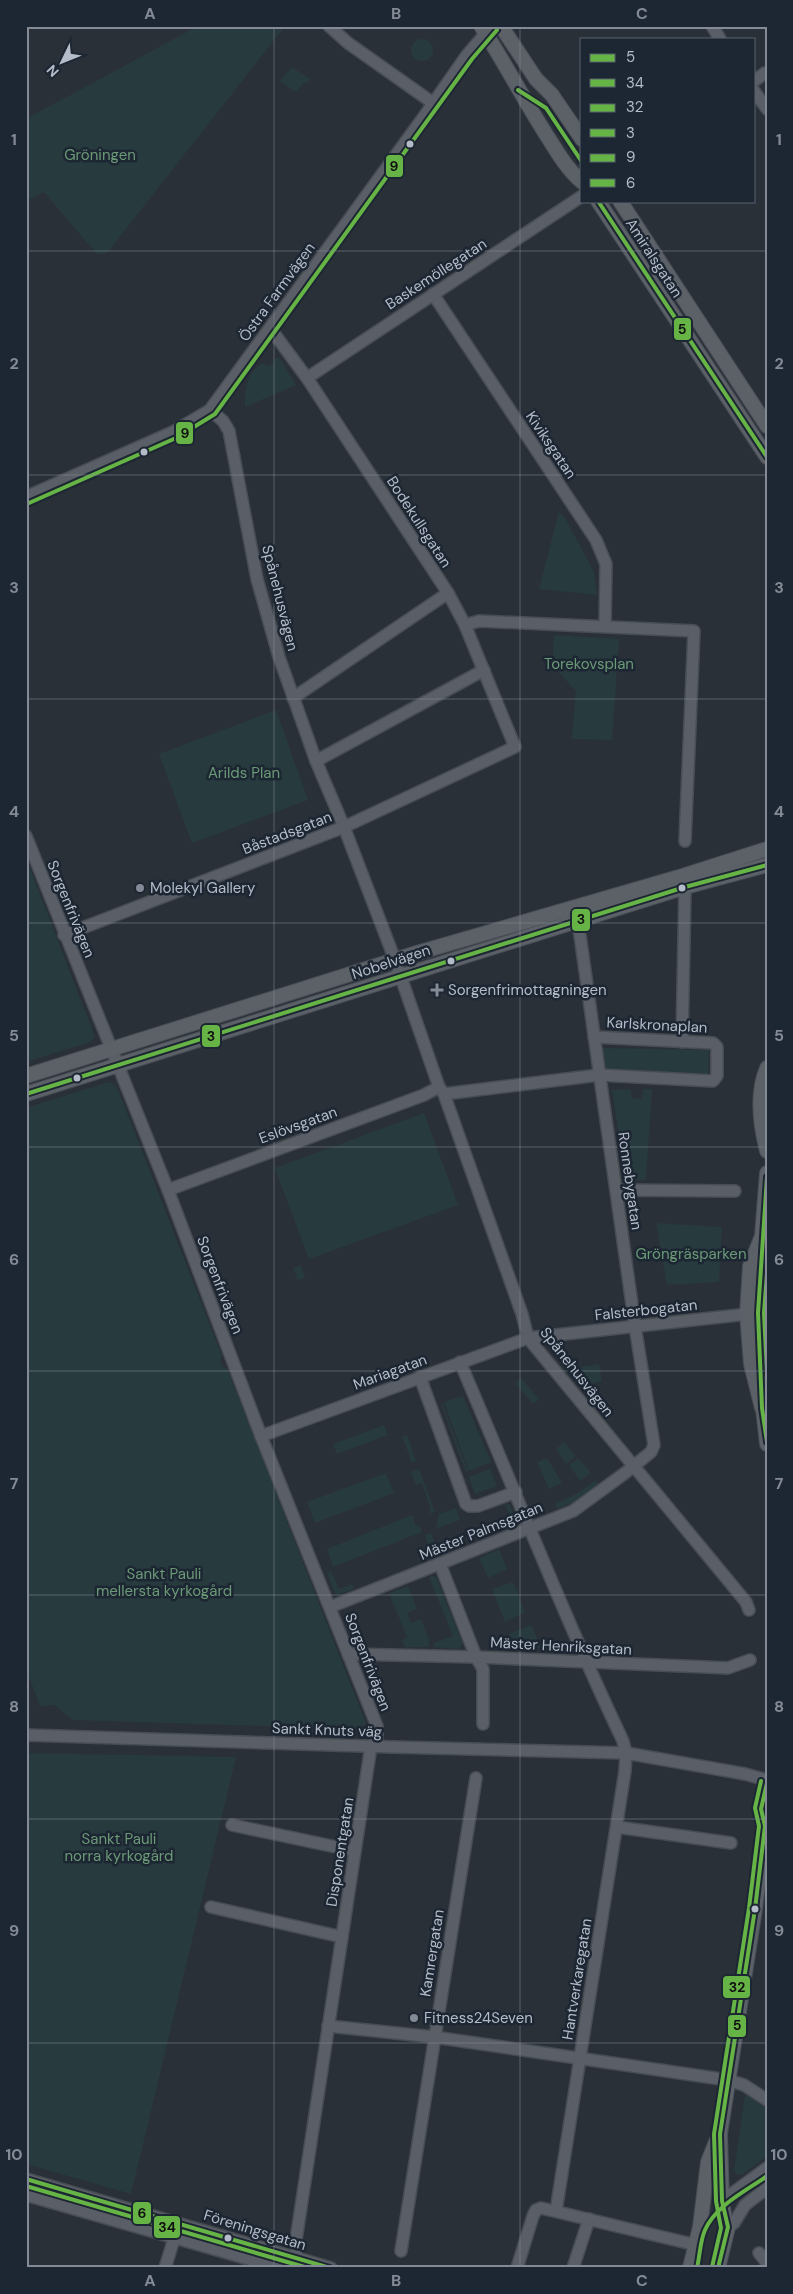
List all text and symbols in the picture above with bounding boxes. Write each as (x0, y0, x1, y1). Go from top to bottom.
text: A (144, 3, 156, 24)
text: B (391, 3, 401, 24)
text: C (636, 3, 648, 24)
north arrow (38, 38, 88, 88)
legend (580, 38, 756, 202)
text: 5 (626, 47, 635, 67)
text: N (42, 61, 63, 81)
text: 34 (626, 73, 644, 93)
text: 32 (626, 97, 644, 117)
text: 3 (626, 123, 635, 143)
text: 1 (11, 129, 17, 150)
text: 1 (776, 129, 782, 150)
unlabelled marker (405, 139, 415, 149)
park label: Gröningen (64, 145, 136, 165)
text: 9 (626, 147, 635, 167)
line badge: 9 (385, 154, 404, 178)
text: 9 (390, 157, 399, 175)
text: 6 (626, 173, 635, 193)
street label: Amiralsgatan (621, 215, 687, 301)
street label: Baskemöllegatan (382, 234, 490, 314)
street label: Östra Farmvägen (234, 238, 320, 346)
line badge: 5 (673, 317, 692, 341)
text: 5 (678, 320, 686, 338)
text: 2 (9, 353, 19, 374)
text: 2 (774, 353, 784, 374)
street label: Kiviksgatan (521, 407, 581, 483)
line badge: 9 (175, 421, 194, 445)
text: 9 (181, 424, 190, 442)
unlabelled marker (139, 447, 149, 457)
street label: Bodekullsgatan (382, 472, 456, 572)
street label: Spånehusvägen (257, 543, 303, 653)
text: 3 (9, 577, 19, 598)
text: 3 (774, 577, 784, 598)
park label: Torekovsplan (544, 654, 634, 674)
park label: Arilds Plan (208, 763, 280, 783)
text: 4 (9, 801, 19, 822)
text: 4 (774, 801, 784, 822)
street label: Båstadsgatan (239, 807, 335, 859)
street label: Sorgenfrivägen (42, 857, 100, 961)
place label: Molekyl Gallery (150, 878, 256, 898)
marker: Molekyl Gallery (134, 882, 146, 894)
unlabelled marker (677, 883, 687, 893)
line badge: 3 (571, 908, 591, 932)
text: 3 (577, 910, 585, 928)
street label: Nobelvägen (349, 940, 433, 984)
unlabelled marker (446, 956, 456, 966)
place label: Sorgenfrimottagningen (448, 980, 607, 1000)
marker: Sorgenfrimottagningen (430, 983, 444, 997)
street label: Karlskronaplan (606, 1012, 708, 1038)
line badge: 3 (201, 1024, 221, 1048)
text: 5 (9, 1025, 19, 1046)
text: 5 (774, 1025, 784, 1046)
text: 3 (207, 1027, 215, 1045)
unlabelled marker (72, 1073, 82, 1083)
street label: Eslövsgatan (256, 1102, 340, 1148)
street label: Ronnebygatan (613, 1131, 647, 1231)
street label: Sorgenfrivägen (192, 1233, 248, 1337)
park label: Gröngräsparken (635, 1244, 747, 1264)
text: 6 (9, 1249, 19, 1270)
text: 6 (774, 1249, 784, 1270)
street label: Falsterbogatan (594, 1295, 698, 1325)
street label: Spånehusvägen (536, 1323, 618, 1421)
street label: Mariagatan (350, 1349, 430, 1395)
text: 7 (10, 1473, 19, 1494)
text: 7 (775, 1473, 784, 1494)
street label: Mäster Palmsgatan (416, 1497, 546, 1565)
park label: Sankt Pauli mellersta kyrkogård (96, 1564, 232, 1601)
street label: Sorgenfrivägen (340, 1610, 396, 1714)
street label: Mäster Henriksgatan (490, 1632, 632, 1660)
text: 8 (9, 1696, 19, 1717)
text: 8 (774, 1696, 784, 1717)
street label: Sankt Knuts väg (272, 1718, 382, 1742)
street label: Disponentgatan (321, 1796, 359, 1908)
park label: Sankt Pauli norra kyrkogård (64, 1829, 174, 1866)
unlabelled marker (750, 1904, 760, 1914)
street label: Kamrergatan (415, 1908, 449, 1998)
street label: Hantverkaregatan (558, 1917, 596, 2041)
text: 9 (9, 1920, 19, 1941)
text: 9 (774, 1920, 784, 1941)
line badge: 32 (722, 1975, 751, 1999)
text: 32 (729, 1978, 745, 1996)
place label: Fitness24Seven (424, 2008, 533, 2028)
marker: Fitness24Seven (408, 2012, 420, 2024)
line badge: 5 (727, 2014, 747, 2038)
text: 5 (733, 2016, 741, 2034)
text: 10 (5, 2144, 23, 2165)
text: 10 (770, 2144, 788, 2165)
line badge: 6 (132, 2201, 152, 2225)
text: 6 (138, 2204, 147, 2222)
street label: Föreningsgatan (201, 2205, 309, 2255)
line badge: 34 (153, 2215, 181, 2239)
text: 34 (158, 2218, 176, 2236)
unlabelled marker (223, 2233, 233, 2243)
text: A (144, 2270, 156, 2291)
text: B (391, 2270, 401, 2291)
text: C (636, 2270, 648, 2291)

